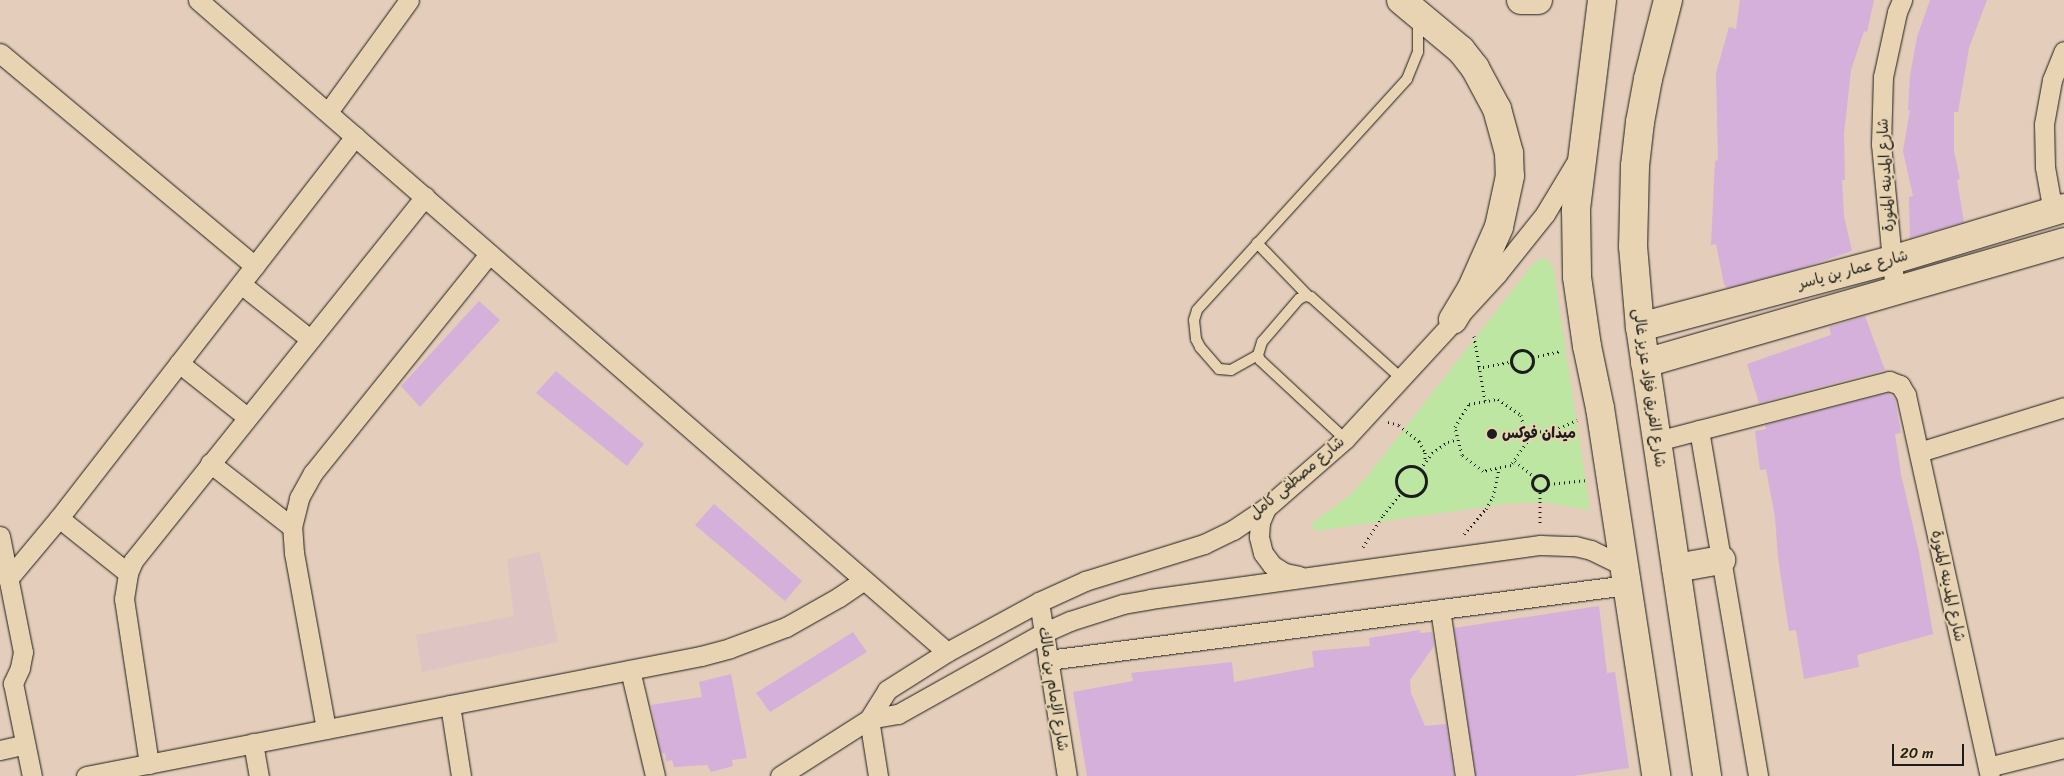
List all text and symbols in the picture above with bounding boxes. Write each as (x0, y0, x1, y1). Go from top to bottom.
street label: شارع المدينه المنورة (1874, 118, 1898, 232)
street label: شارع عمار بن ياسر (1796, 247, 1910, 293)
street label: شارع الفريق فؤاد عزيز غالى (1629, 307, 1669, 469)
place label: ميدان فوكس (1502, 425, 1576, 443)
marker: ميدان فوكس (1486, 428, 1498, 440)
street label: شارع مصطفى كامل (1246, 433, 1348, 523)
street label: شارع المدينه المنورة (1927, 529, 1969, 643)
street label: شارع الإمام بن مالك (1034, 626, 1072, 752)
scale bar (1894, 734, 1966, 766)
text: 20 m (1900, 740, 1934, 766)

